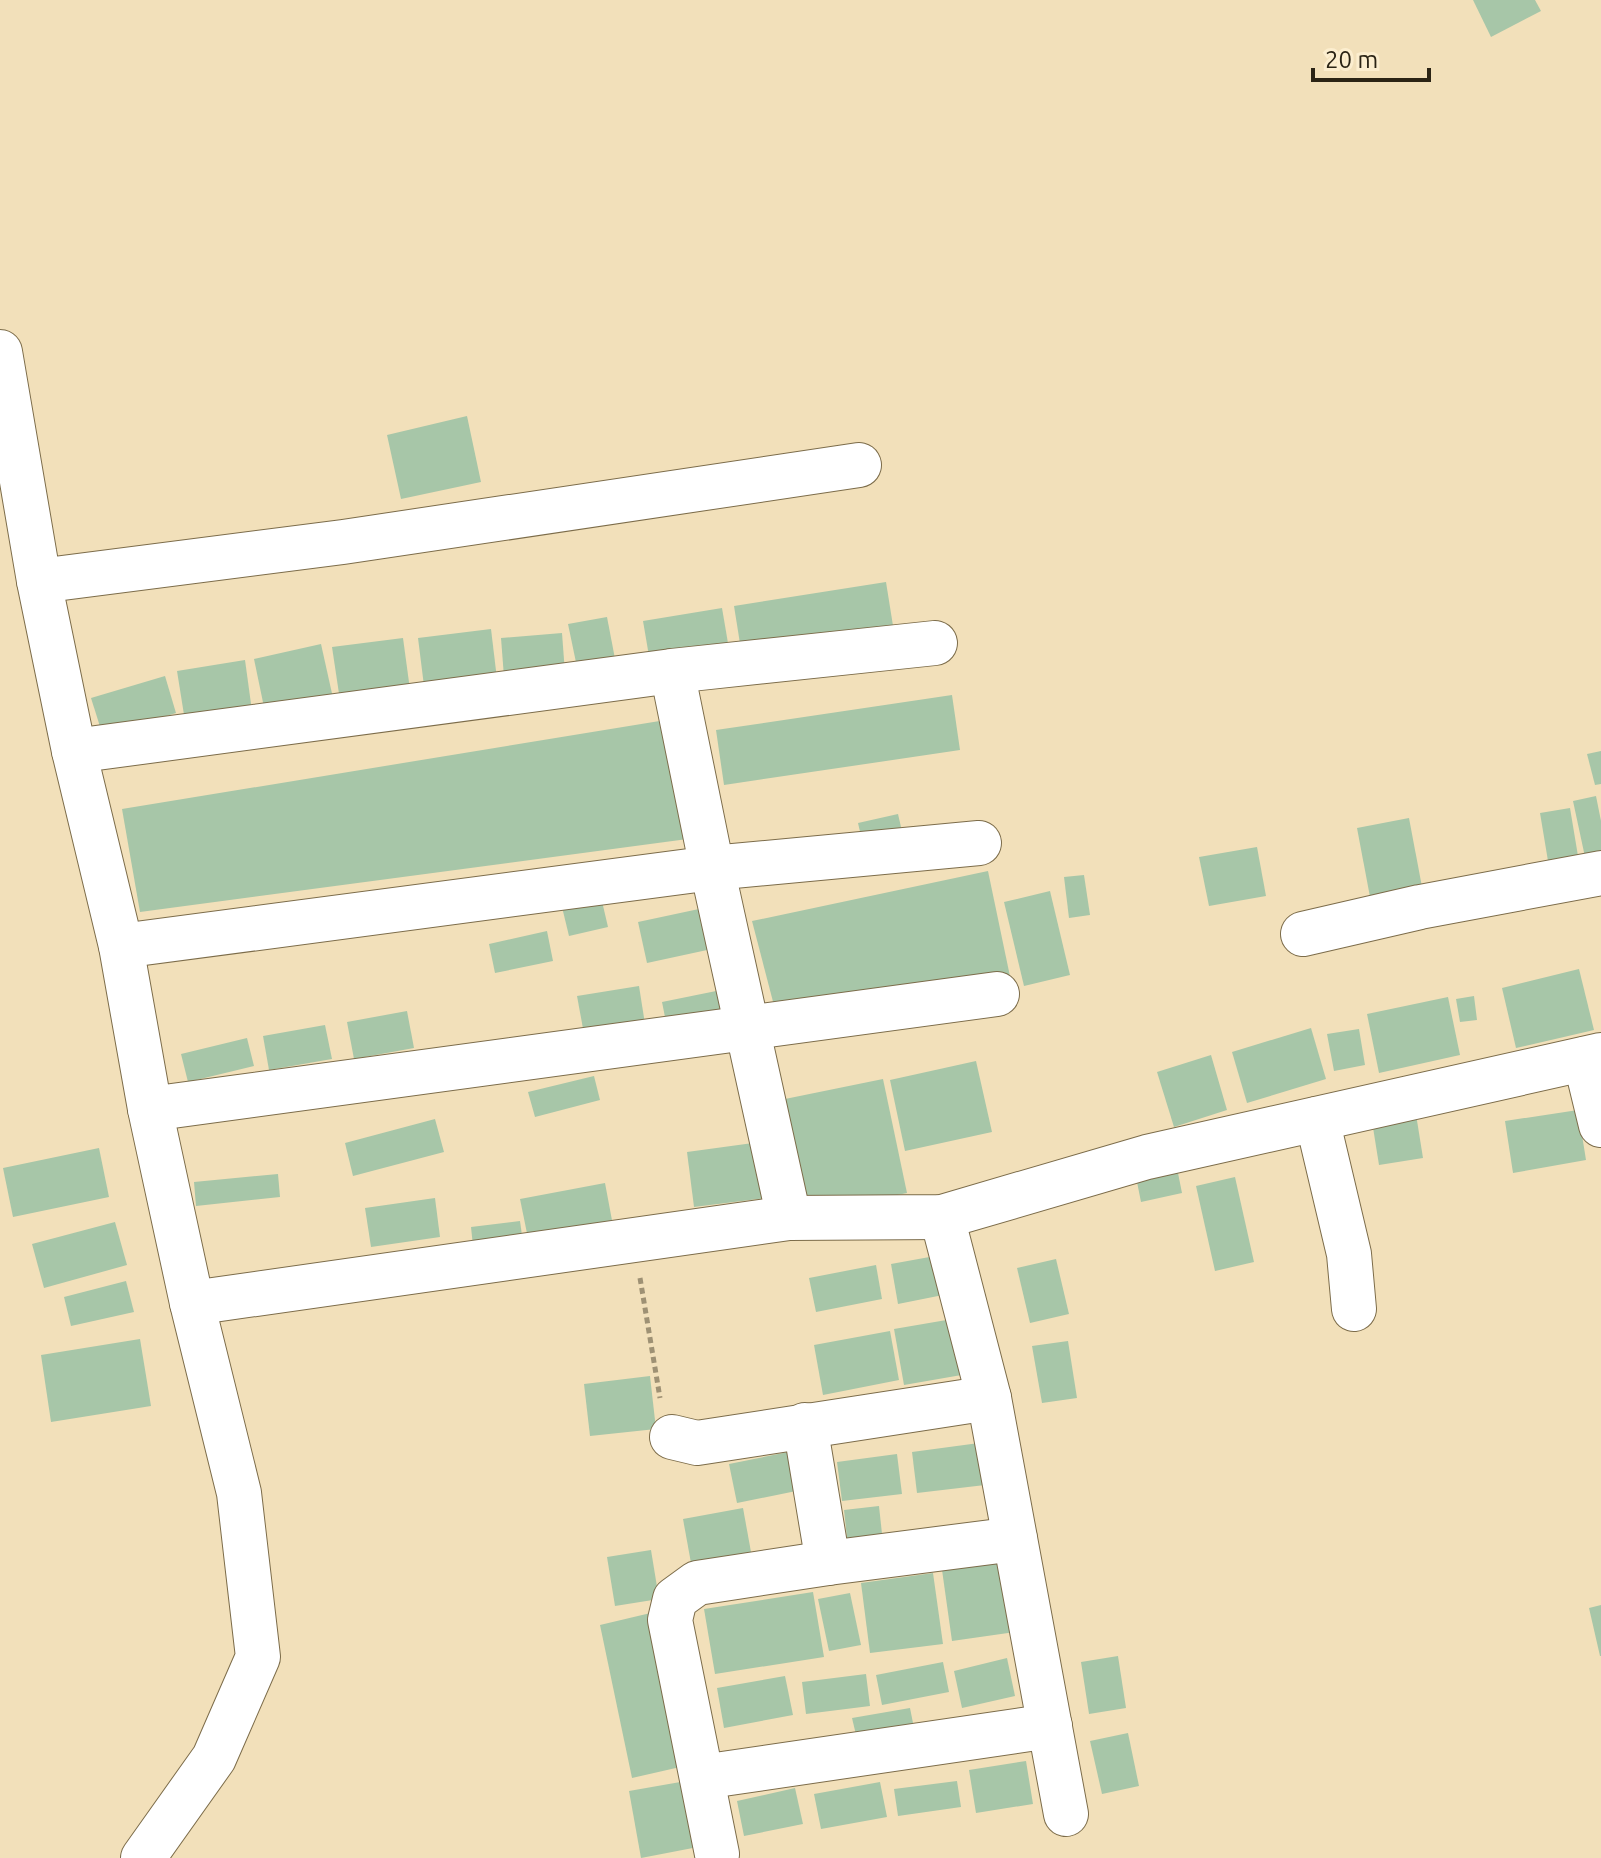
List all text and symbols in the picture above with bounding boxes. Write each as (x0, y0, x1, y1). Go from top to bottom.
scale bar (1313, 32, 1429, 82)
text: 20 m (1325, 46, 1378, 73)

